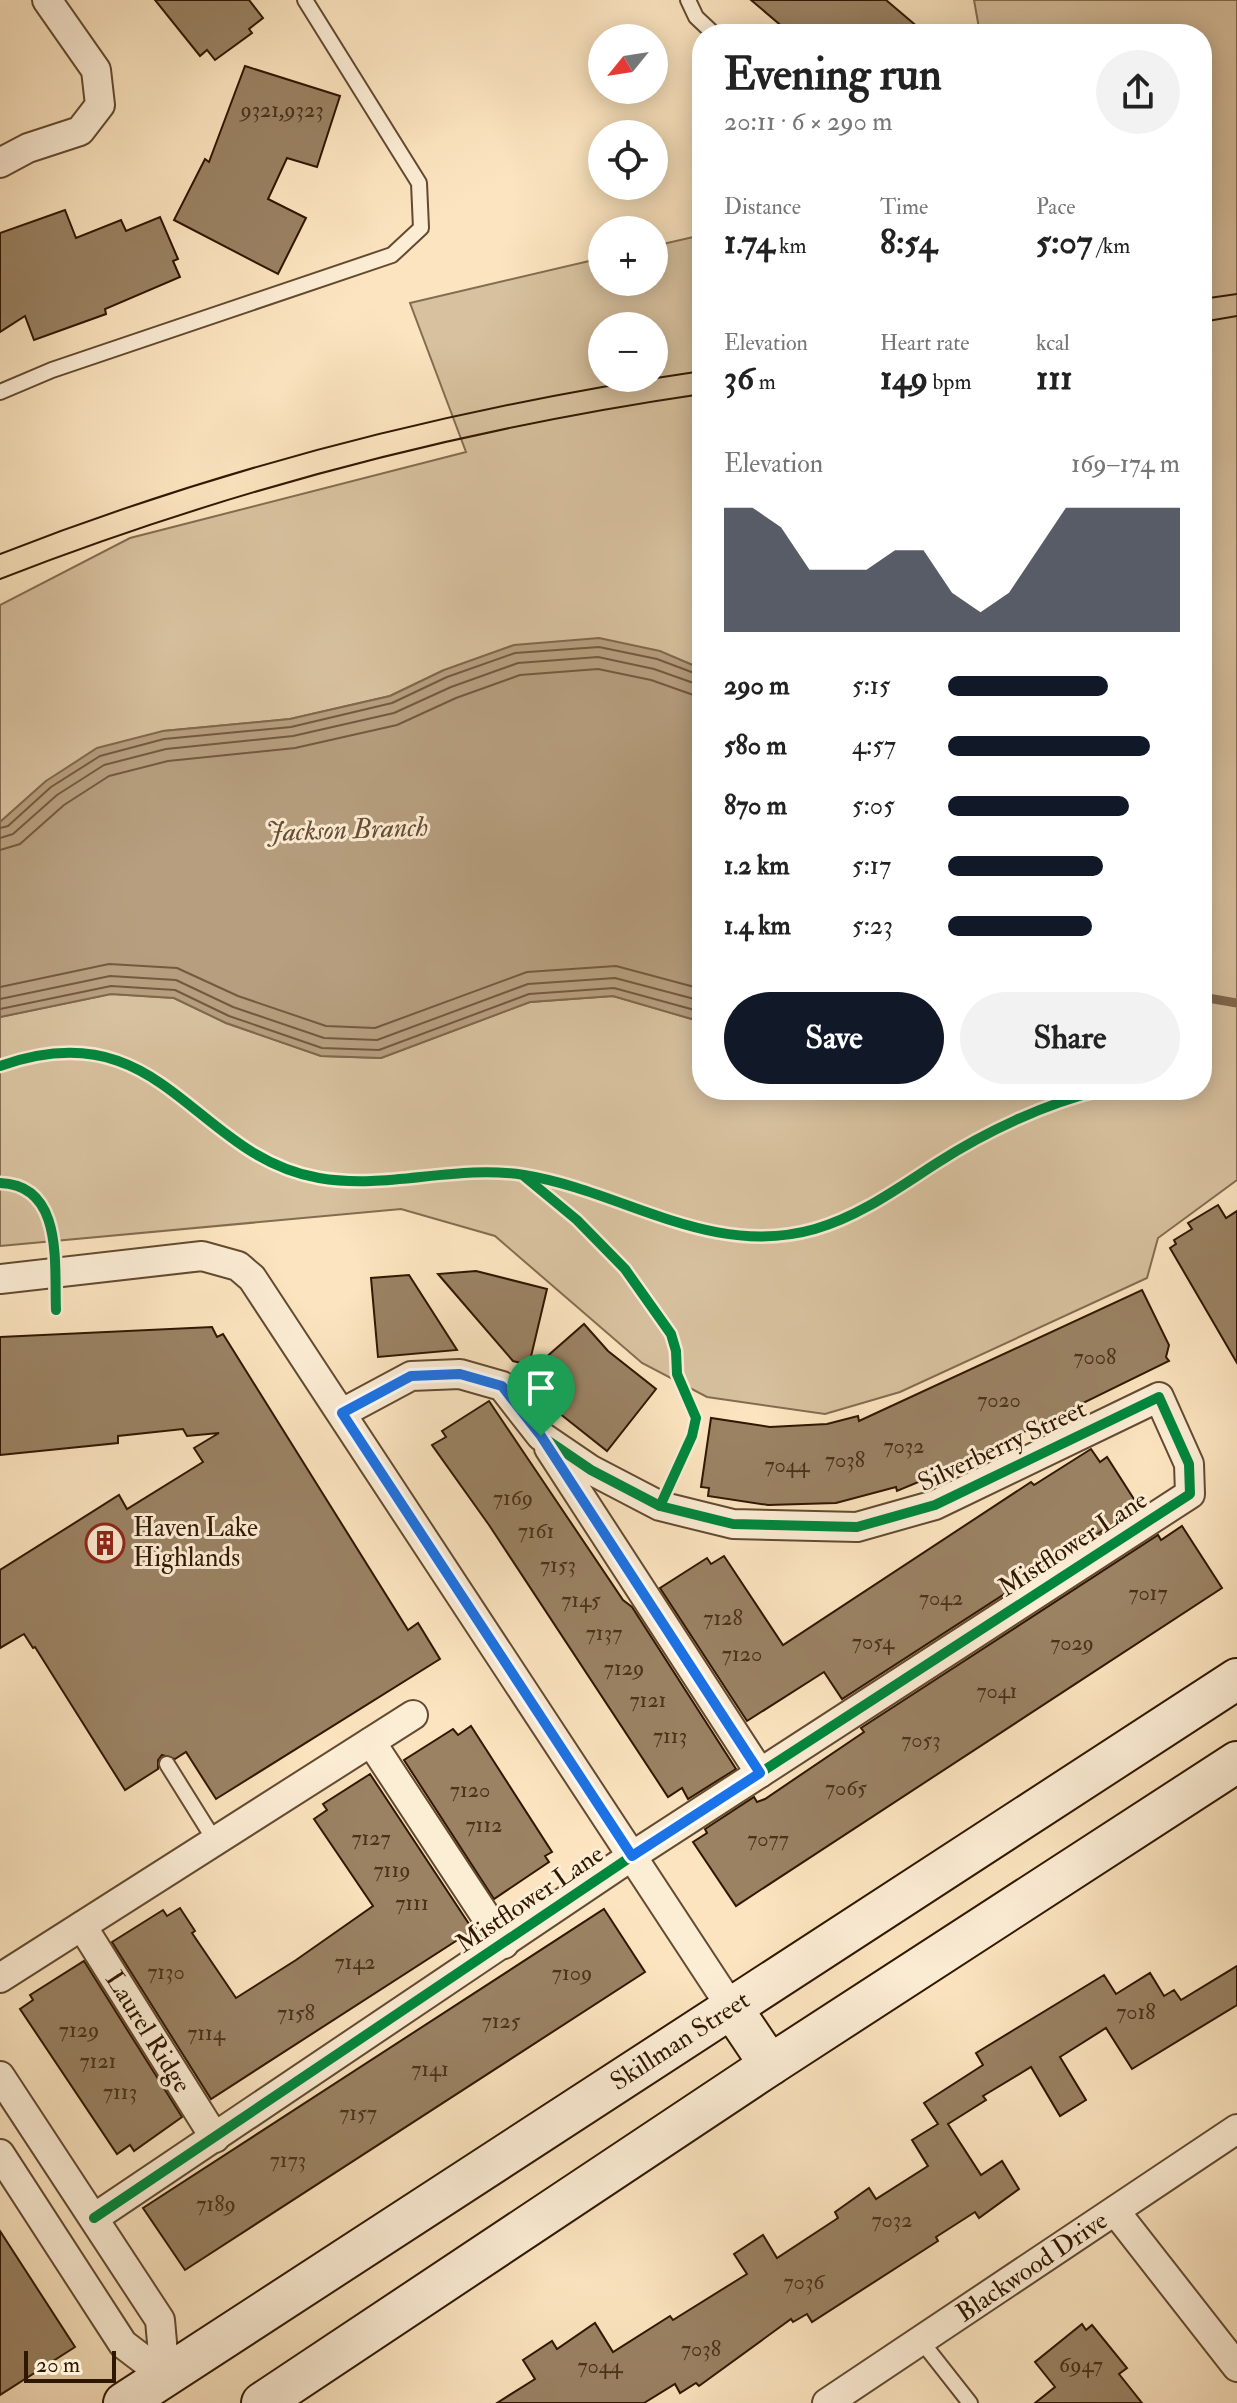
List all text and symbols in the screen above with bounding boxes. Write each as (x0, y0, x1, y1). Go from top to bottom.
north arrow (588, 24, 668, 104)
map controls (588, 24, 668, 392)
text: Evening run (724, 48, 942, 103)
button: share (1096, 50, 1180, 134)
house number: 9321,9323 (238, 96, 324, 124)
text: 20:11 · 6 × 290 m (724, 106, 893, 138)
button: locate (588, 120, 668, 200)
text: Distance (724, 193, 801, 221)
text: Time (880, 193, 928, 221)
text: Pace (1036, 193, 1075, 221)
button: + (588, 216, 668, 296)
text: 1.74 (724, 221, 774, 264)
text: 8:54 (880, 221, 937, 264)
text: 5:07 (1036, 221, 1092, 264)
text: km (774, 232, 807, 260)
text: /km (1092, 232, 1130, 260)
button: − (588, 312, 668, 392)
text: Elevation (724, 329, 808, 357)
text: Heart rate (880, 329, 970, 357)
text: kcal (1036, 329, 1070, 357)
text: 36 (724, 357, 754, 400)
text: 149 (880, 357, 928, 400)
text: 111 (1036, 357, 1072, 400)
text: m (754, 368, 776, 396)
text: bpm (928, 368, 972, 396)
text: Elevation (724, 448, 823, 480)
text: 169–174 m (1071, 448, 1180, 480)
text: 290 m (724, 670, 789, 702)
text: 5:15 (852, 670, 891, 702)
text: 580 m (724, 730, 787, 762)
text: 4:57 (852, 730, 896, 762)
text: 870 m (724, 790, 787, 822)
text: 5:05 (852, 790, 895, 822)
water label: Jackson Branch (265, 810, 429, 850)
text: 1.2 km (724, 850, 790, 882)
text: 5:17 (852, 850, 891, 882)
text: 1.4 km (724, 910, 791, 942)
text: 5:23 (852, 910, 893, 942)
button: Save (724, 992, 944, 1084)
button: Share (960, 992, 1180, 1084)
house number: 7008 (1074, 1343, 1116, 1371)
pin (507, 1354, 575, 1436)
icon: arrive (519, 1366, 563, 1410)
house number: 7020 (977, 1386, 1021, 1414)
street label: Silverberry Street (913, 1393, 1091, 1499)
house number: 7032 (884, 1432, 924, 1460)
house number: 7038 (825, 1446, 865, 1474)
house number: 7044 (765, 1451, 811, 1479)
house number: 7169 (493, 1484, 533, 1512)
street label: Mistflower Lane (993, 1484, 1154, 1604)
place label: Haven Lake Highlands (133, 1512, 258, 1574)
house number: 7161 (518, 1517, 554, 1545)
building icon: Haven Lake Highlands (84, 1522, 126, 1564)
house number: 7153 (540, 1551, 576, 1579)
house number: 7017 (1128, 1579, 1168, 1607)
house number: 7042 (919, 1584, 963, 1612)
house number: 7145 (561, 1586, 601, 1614)
house number: 7128 (703, 1604, 743, 1632)
house number: 7137 (586, 1619, 622, 1647)
house number: 7054 (852, 1628, 895, 1656)
house number: 7029 (1050, 1629, 1094, 1657)
house number: 7120 (722, 1640, 762, 1668)
house number: 7129 (604, 1654, 644, 1682)
house number: 7041 (977, 1677, 1017, 1705)
house number: 7121 (630, 1686, 666, 1714)
house number: 7113 (653, 1722, 687, 1750)
house number: 7053 (901, 1726, 941, 1754)
house number: 7065 (825, 1774, 867, 1802)
house number: 7120 (450, 1776, 490, 1804)
house number: 7112 (466, 1811, 502, 1839)
house number: 7127 (351, 1824, 391, 1852)
house number: 7077 (747, 1825, 789, 1853)
street label: Mistflower Lane (450, 1838, 610, 1960)
house number: 7119 (374, 1856, 411, 1884)
house number: 7111 (395, 1889, 429, 1917)
house number: 7142 (335, 1948, 375, 1976)
house number: 7130 (147, 1958, 185, 1986)
house number: 7109 (552, 1959, 592, 1987)
street label: Laurel Ridge (98, 1965, 198, 2099)
street label: Skillman Street (604, 1984, 756, 2098)
house number: 7018 (1116, 1998, 1156, 2026)
house number: 7158 (277, 1999, 315, 2027)
house number: 7125 (482, 2007, 521, 2035)
house number: 7129 (59, 2016, 99, 2044)
house number: 7114 (187, 2019, 226, 2047)
house number: 7121 (80, 2047, 116, 2075)
house number: 7141 (411, 2055, 449, 2083)
house number: 7113 (103, 2078, 137, 2106)
house number: 7157 (339, 2099, 377, 2127)
house number: 7173 (270, 2146, 306, 2174)
house number: 7189 (196, 2190, 236, 2218)
street label: Blackwood Drive (950, 2205, 1114, 2329)
house number: 7032 (872, 2206, 912, 2234)
house number: 7036 (784, 2268, 826, 2296)
house number: 7038 (681, 2335, 721, 2363)
scale bar (24, 2347, 116, 2383)
text: 20 m (36, 2351, 80, 2379)
house number: 6947 (1059, 2351, 1103, 2379)
house number: 7044 (578, 2352, 624, 2380)

